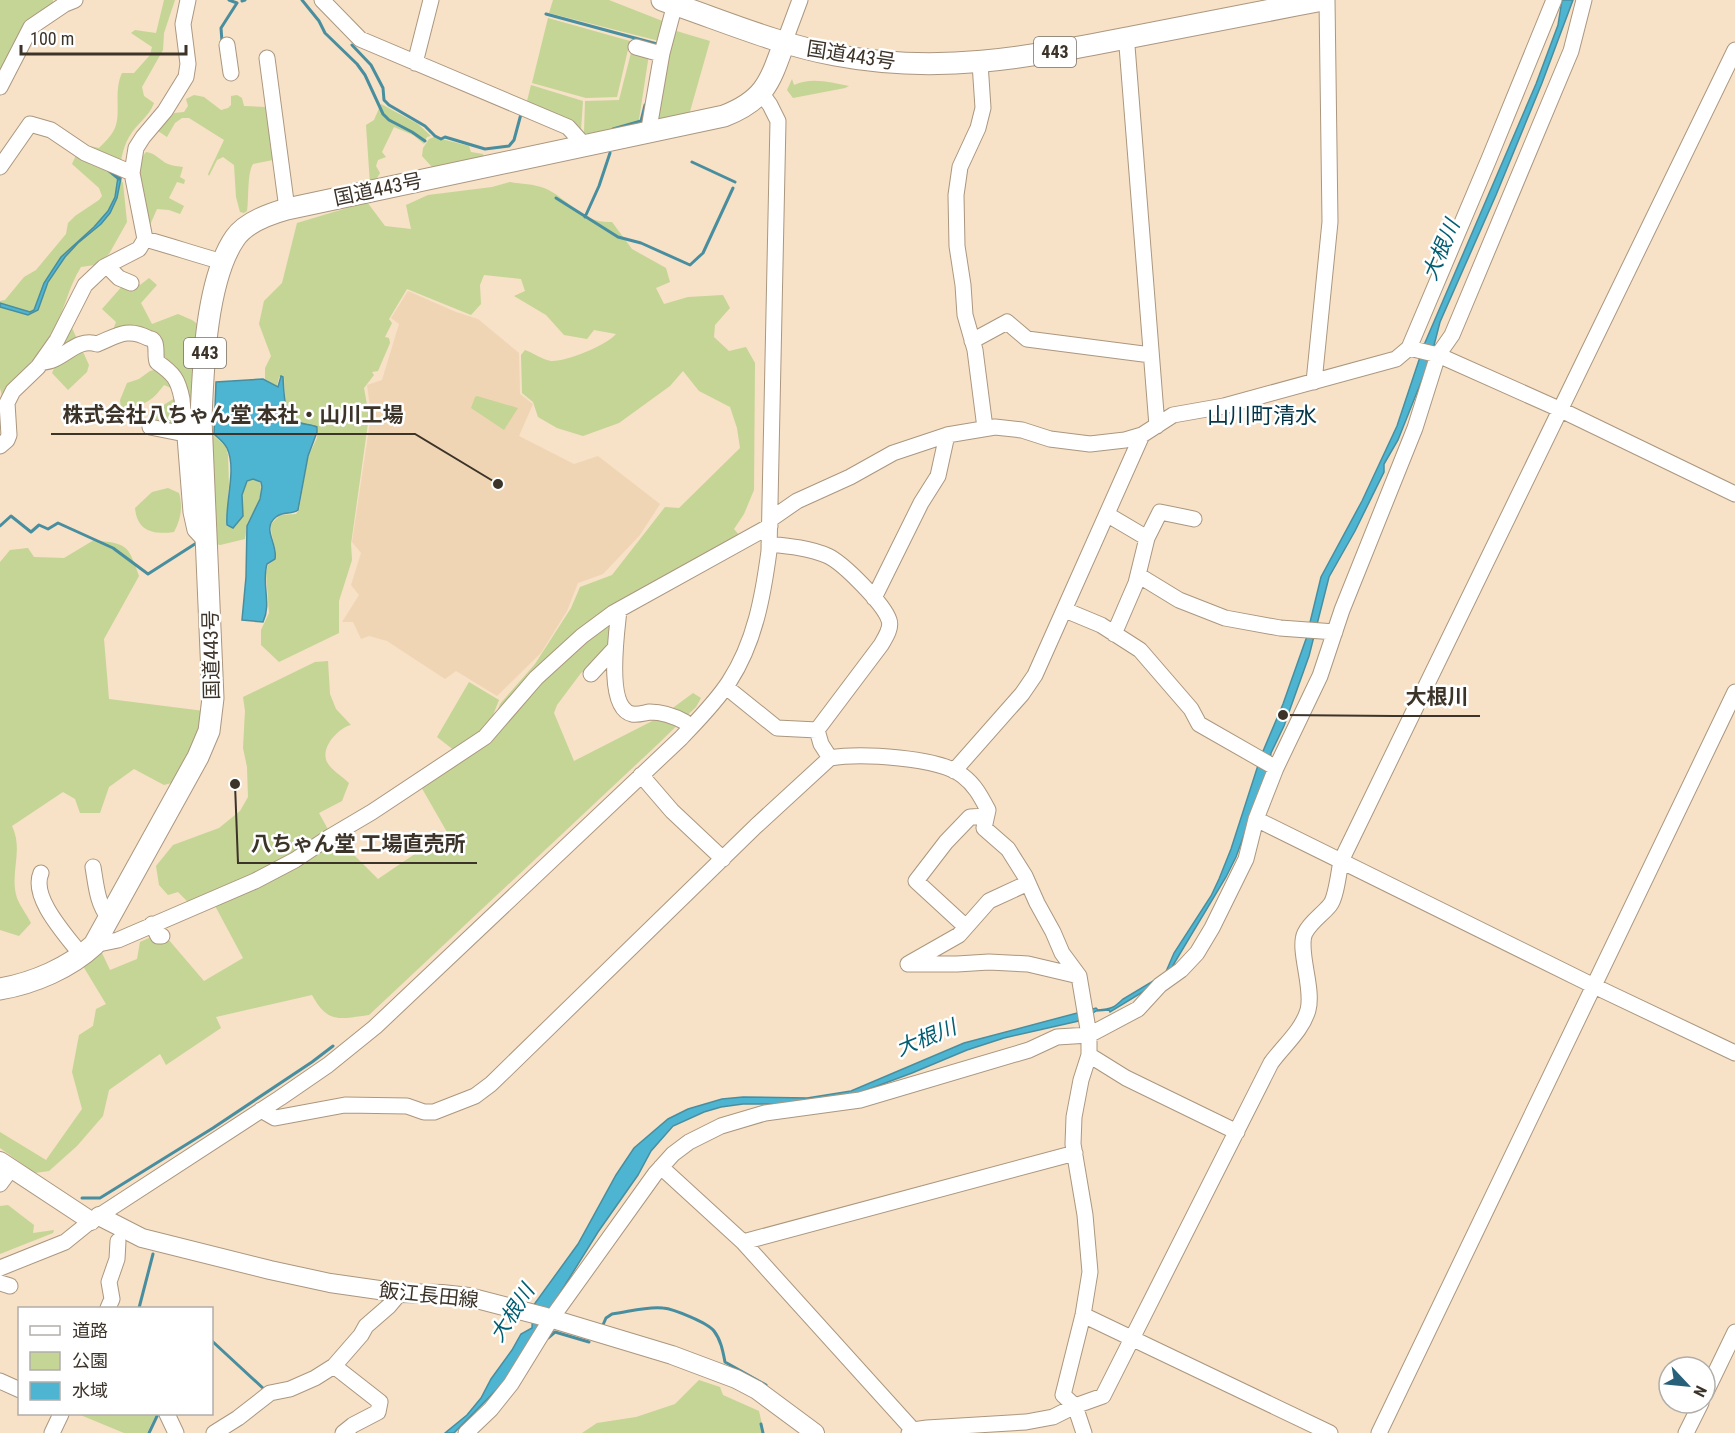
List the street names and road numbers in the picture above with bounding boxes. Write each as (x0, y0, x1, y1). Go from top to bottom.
street label: 国道443号 (805, 36, 897, 74)
road number: 443 (1034, 37, 1076, 67)
street label: 国道443号 (332, 168, 424, 210)
road number: 443 (184, 338, 226, 368)
street label: 国道443号 (198, 610, 224, 700)
street label: 飯江長田線 (378, 1278, 480, 1312)

